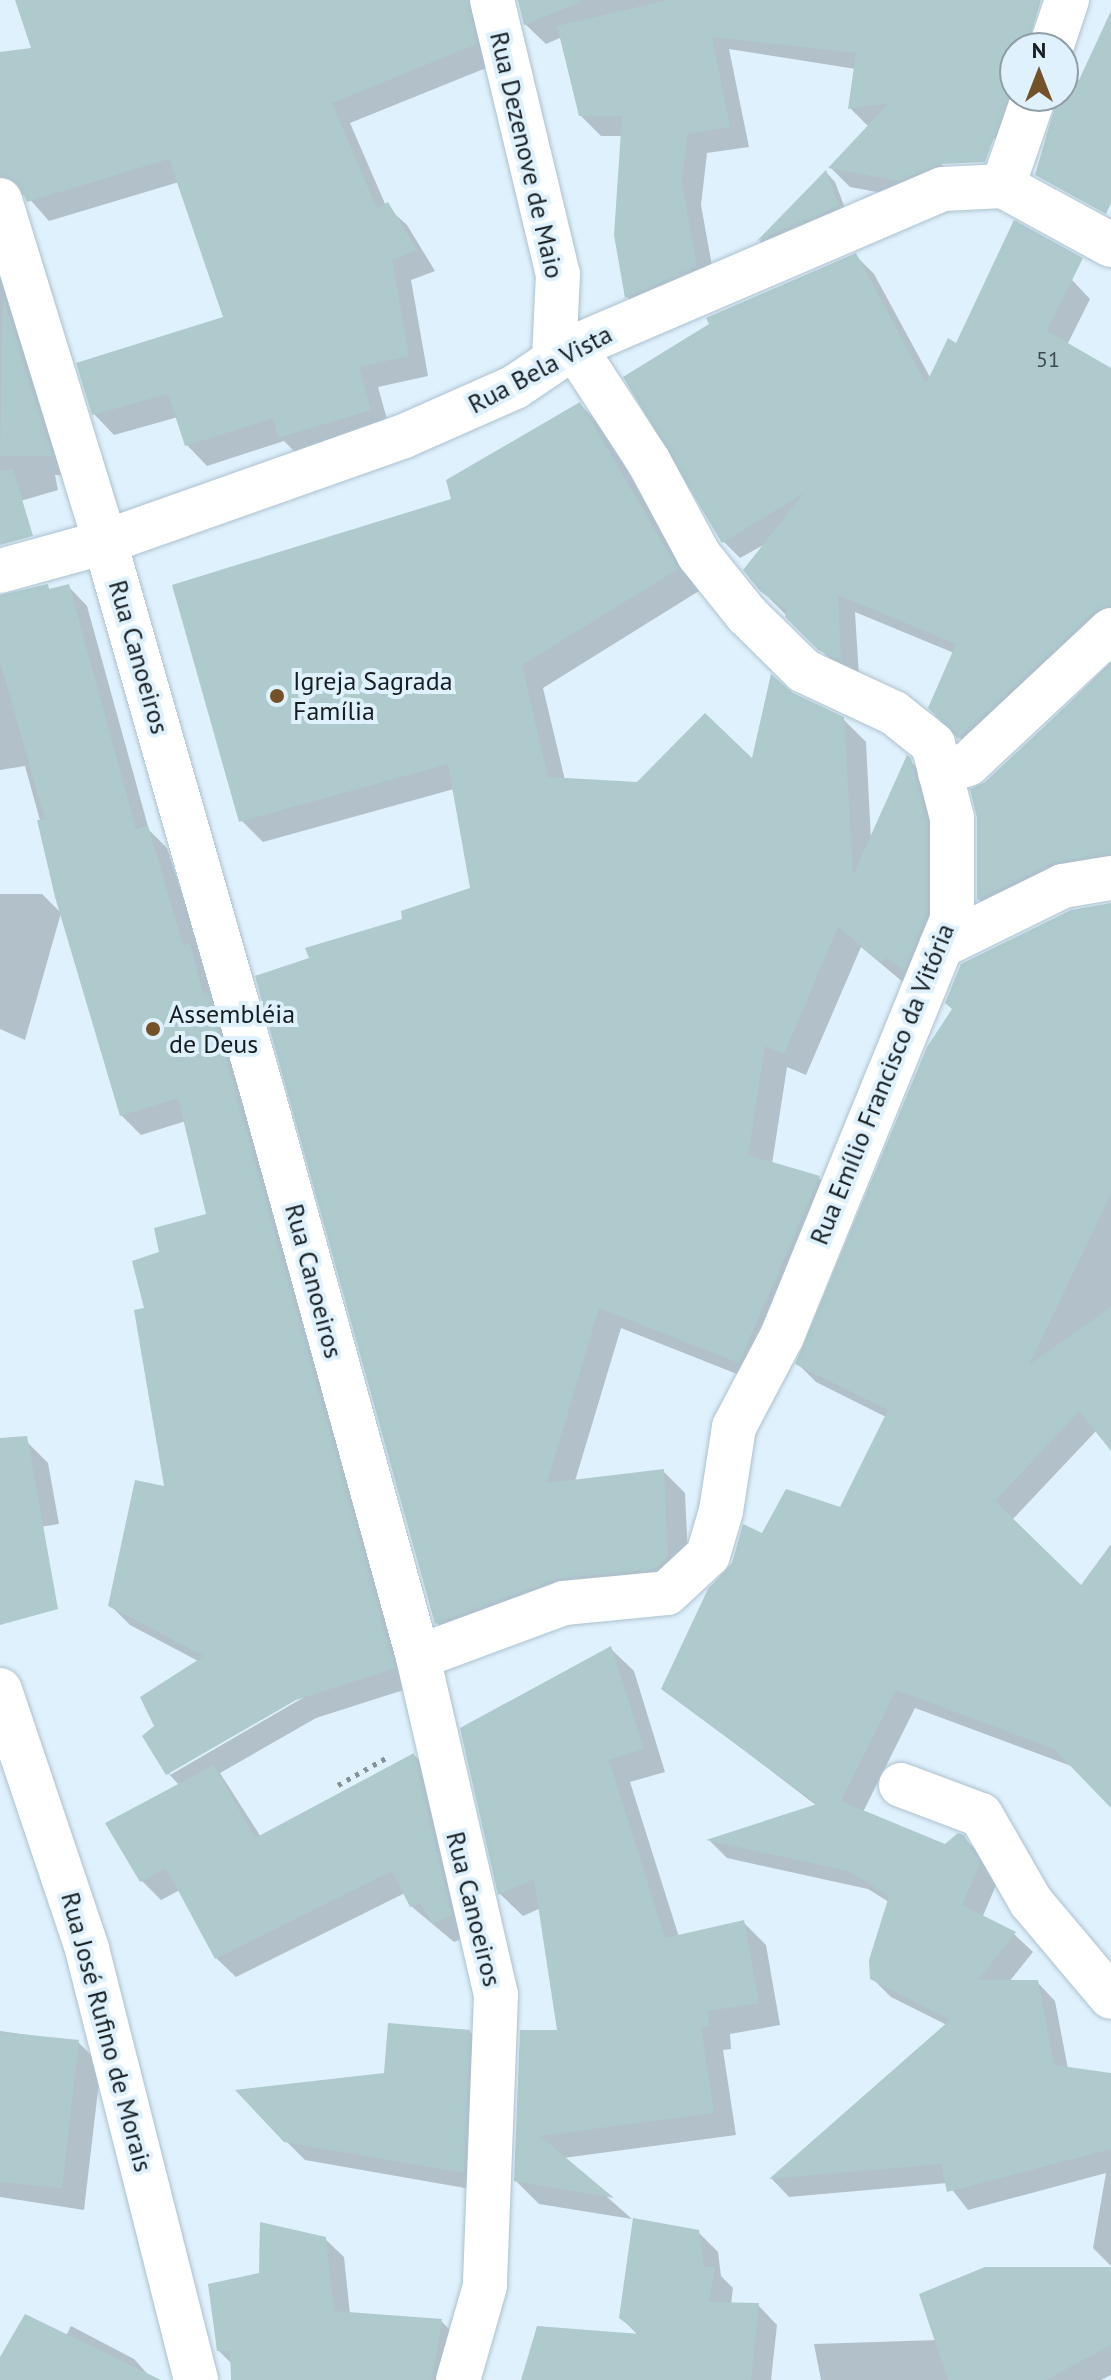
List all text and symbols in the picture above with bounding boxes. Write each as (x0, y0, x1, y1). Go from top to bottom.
street label: Rua Dezenove de Maio (483, 29, 571, 281)
north arrow (999, 32, 1079, 112)
text: N (1032, 36, 1046, 64)
street label: Rua Bela Vista (462, 318, 618, 420)
house number: 51 (1036, 347, 1060, 373)
street label: Rua Canoeiros (102, 577, 176, 737)
place label: Igreja Sagrada Família (293, 665, 453, 726)
marker: Igreja Sagrada Família (268, 687, 286, 705)
street label: Rua Emílio Francisco da Vitória (803, 919, 961, 1249)
place label: Assembléia de Deus (169, 998, 295, 1060)
marker: Assembléia de Deus (144, 1020, 162, 1038)
street label: Rua Canoeiros (278, 1200, 350, 1362)
street label: Rua Canoeiros (440, 1828, 508, 1990)
street label: Rua José Rufino de Morais (55, 1889, 159, 2175)

